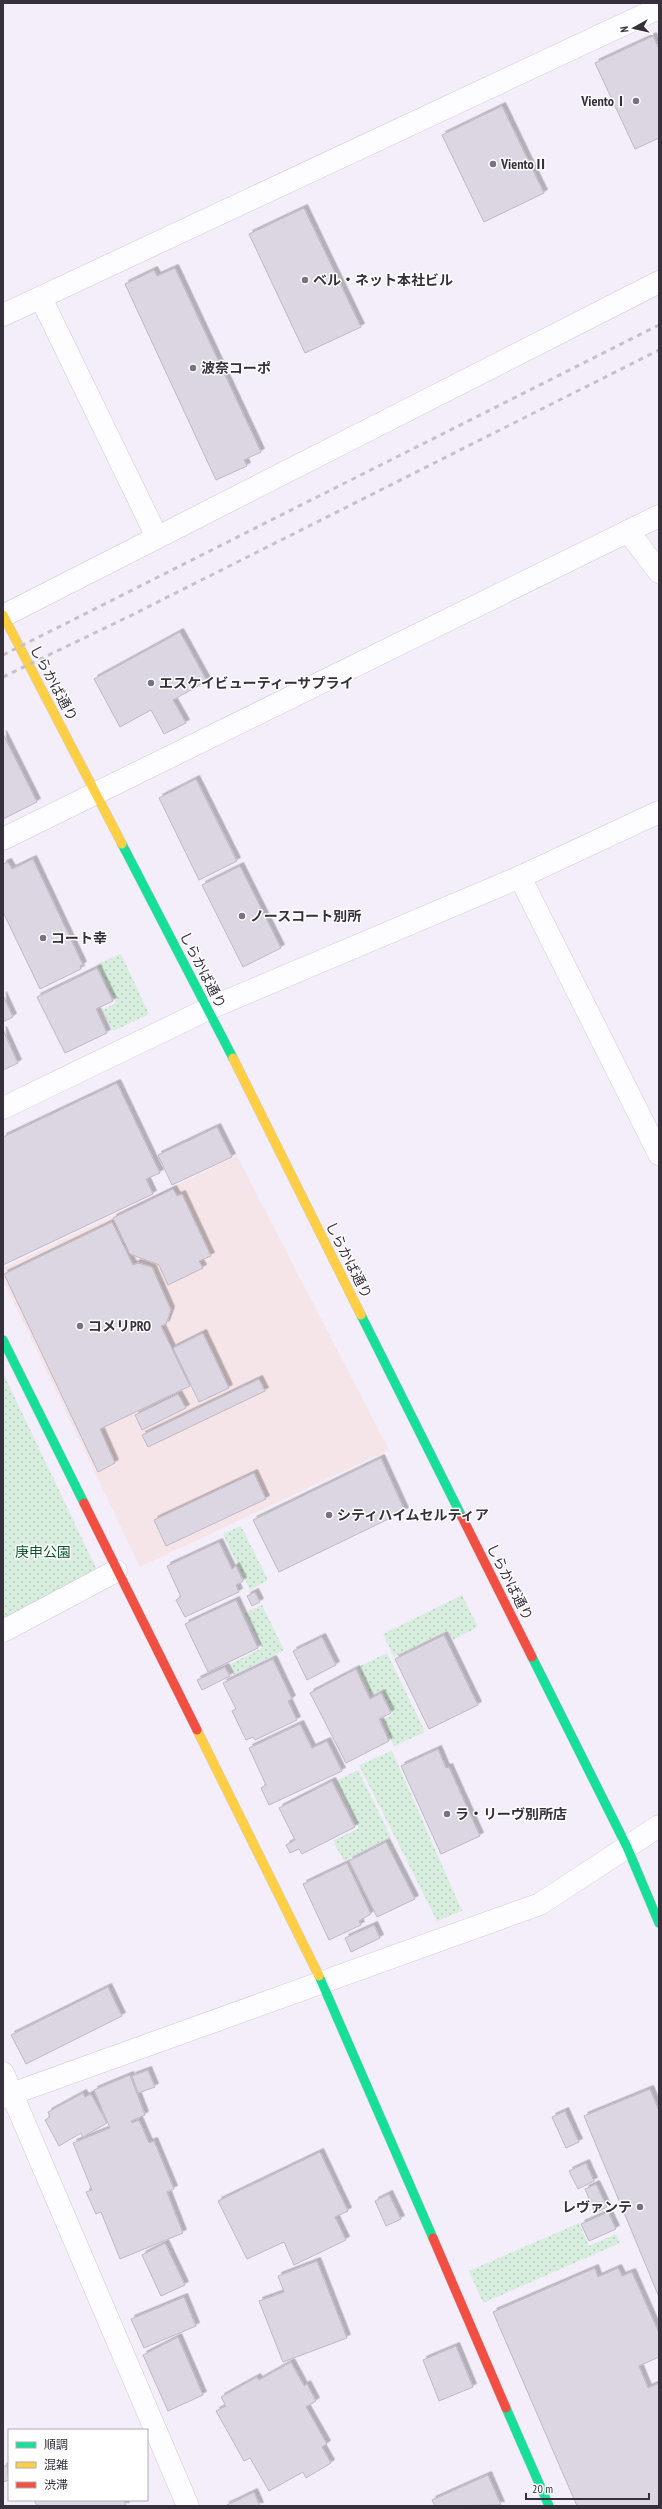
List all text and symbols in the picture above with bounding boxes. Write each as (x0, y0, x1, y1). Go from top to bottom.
north arrow (614, 8, 654, 48)
text: N (617, 25, 631, 33)
place label: VientoⅠ (580, 92, 628, 110)
marker: VientoⅠ (631, 96, 641, 106)
place label: VientoⅡ (500, 155, 548, 173)
marker: VientoⅡ (488, 159, 498, 169)
place label: ベル・ネット本社ビル (313, 271, 453, 289)
marker: ベル・ネット本社ビル (300, 275, 310, 285)
place label: 波奈コーポ (201, 359, 271, 377)
marker: 波奈コーポ (188, 363, 198, 373)
street label: しらかば通り (26, 642, 82, 724)
place label: エスケイビューティーサプライ (159, 674, 354, 692)
marker: エスケイビューティーサプライ (146, 678, 156, 688)
place label: ノースコート別所 (250, 907, 361, 925)
marker: ノースコート別所 (237, 911, 247, 921)
street label: しらかば通り (176, 928, 230, 1012)
place label: コート幸 (51, 929, 107, 947)
marker: コート幸 (38, 933, 48, 943)
street label: しらかば通り (322, 1218, 376, 1302)
place label: コメリPRO (88, 1317, 151, 1335)
marker: コメリPRO (75, 1321, 85, 1331)
place label: シティハイムセルティア (337, 1506, 489, 1524)
marker: シティハイムセルティア (324, 1510, 334, 1520)
street label: しらかば通り (483, 1540, 537, 1624)
park label: 庚申公園 (15, 1543, 71, 1561)
place label: ラ・リーヴ別所店 (455, 1805, 567, 1823)
marker: ラ・リーヴ別所店 (442, 1809, 452, 1819)
place label: レヴァンテ (562, 2198, 632, 2216)
marker: レヴァンテ (635, 2202, 645, 2212)
legend (8, 2429, 148, 2501)
text: 順調 (44, 2437, 68, 2452)
text: 混雑 (44, 2457, 68, 2472)
scale bar (526, 2475, 649, 2501)
text: 渋滞 (44, 2477, 68, 2492)
text: 20 m (532, 2481, 553, 2496)

